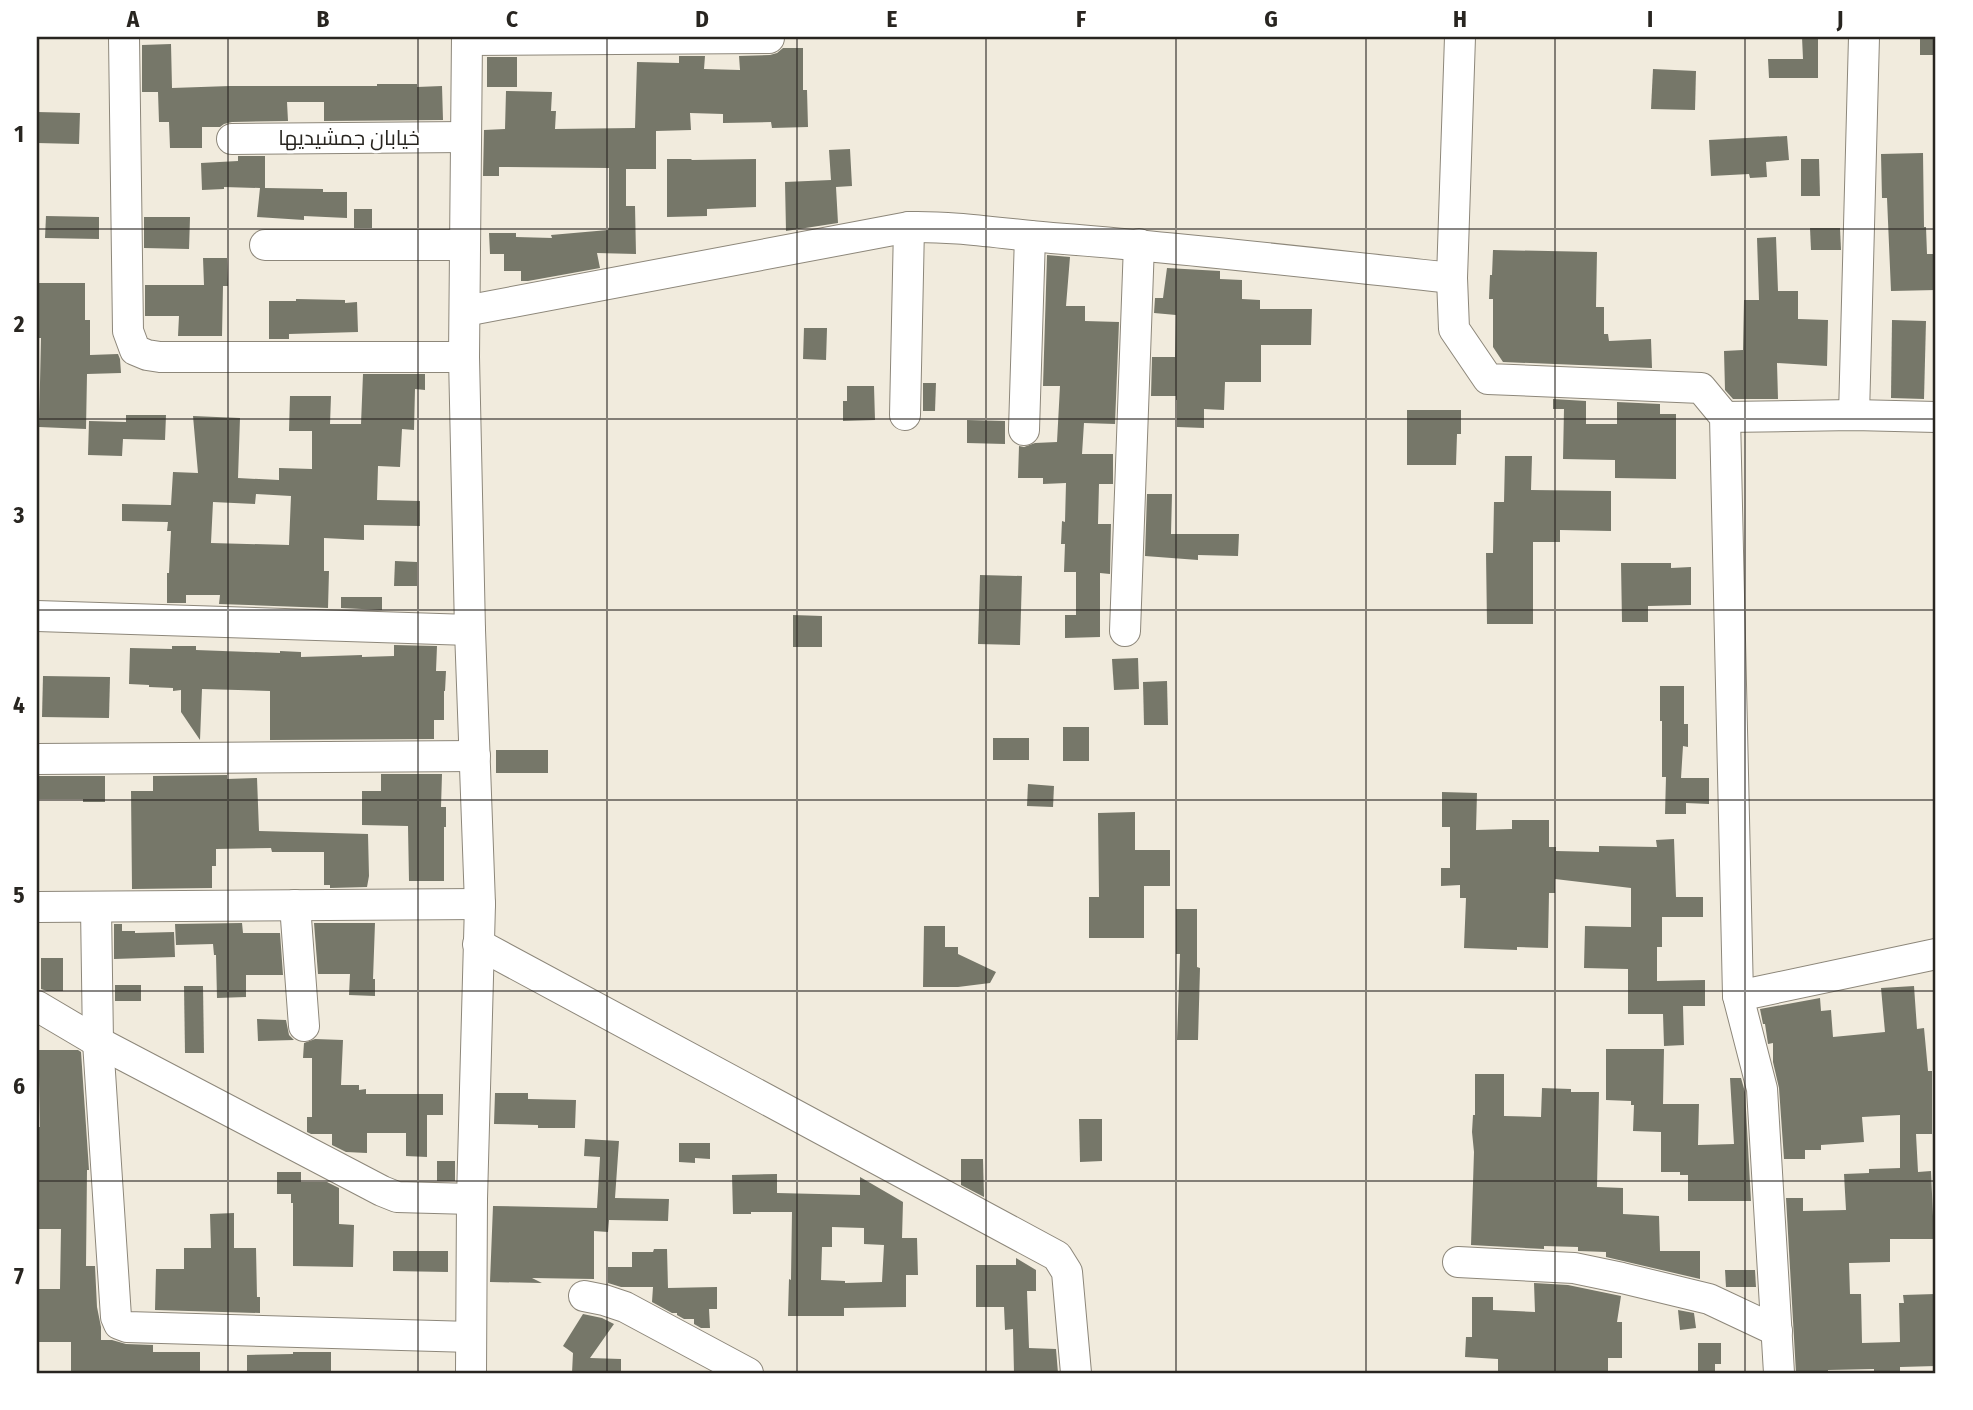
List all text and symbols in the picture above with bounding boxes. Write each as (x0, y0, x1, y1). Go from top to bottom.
text: A (126, 5, 140, 33)
text: B (317, 5, 330, 33)
text: C (506, 5, 518, 33)
text: D (695, 5, 709, 33)
text: E (887, 5, 898, 33)
text: F (1076, 5, 1086, 33)
text: G (1264, 5, 1278, 33)
text: H (1453, 5, 1467, 33)
text: I (1647, 5, 1653, 33)
text: J (1836, 5, 1843, 33)
text: 1 (14, 120, 24, 148)
street label: خیابان جمشیدیها (278, 125, 420, 151)
text: 2 (13, 310, 25, 338)
text: 3 (13, 501, 25, 529)
text: 4 (13, 691, 25, 719)
text: 5 (13, 881, 25, 909)
text: 6 (13, 1072, 25, 1100)
text: 7 (14, 1262, 24, 1290)

